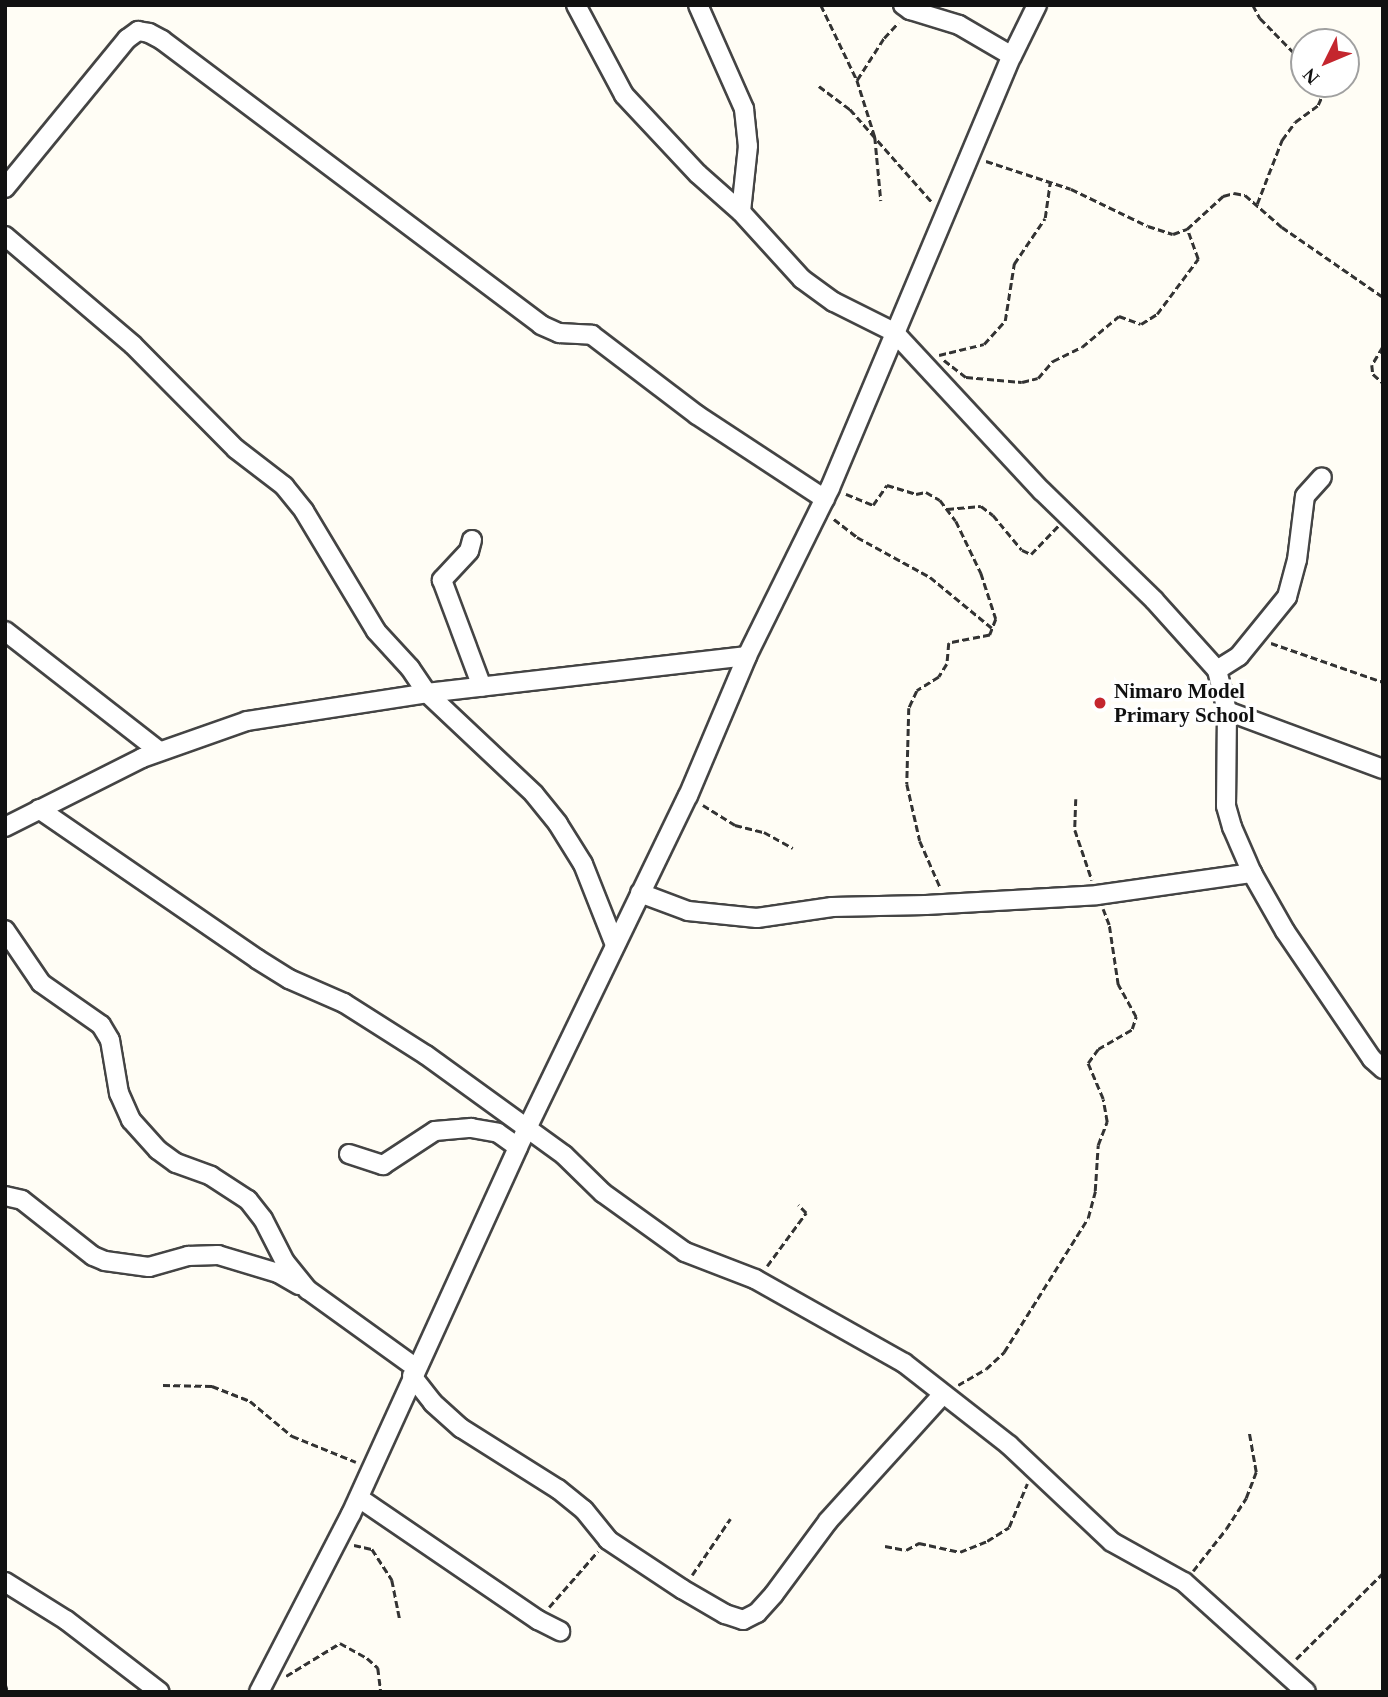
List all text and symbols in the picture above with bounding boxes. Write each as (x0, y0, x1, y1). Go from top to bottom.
north arrow (1290, 28, 1360, 98)
text: N (1298, 64, 1323, 88)
place label: Nimaro Model Primary School (1114, 678, 1255, 728)
marker: Nimaro Model Primary School (1092, 695, 1108, 711)

